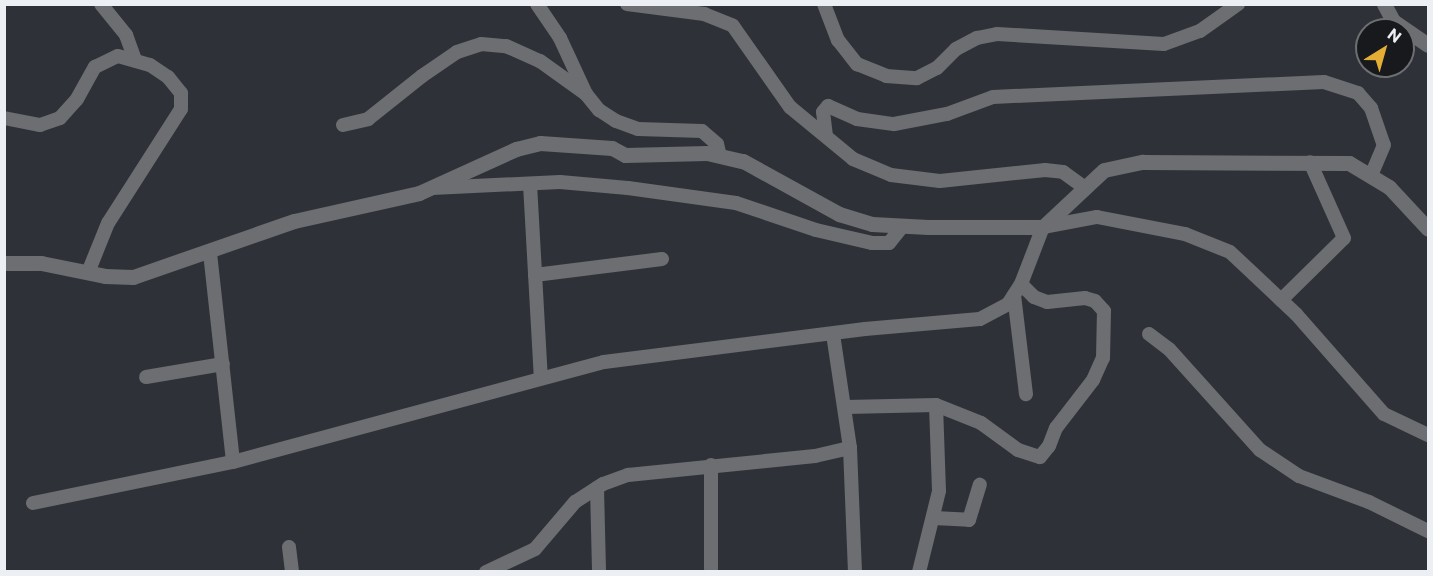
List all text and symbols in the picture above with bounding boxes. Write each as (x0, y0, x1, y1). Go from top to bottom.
north arrow (1355, 18, 1415, 78)
text: N (1384, 24, 1405, 46)

